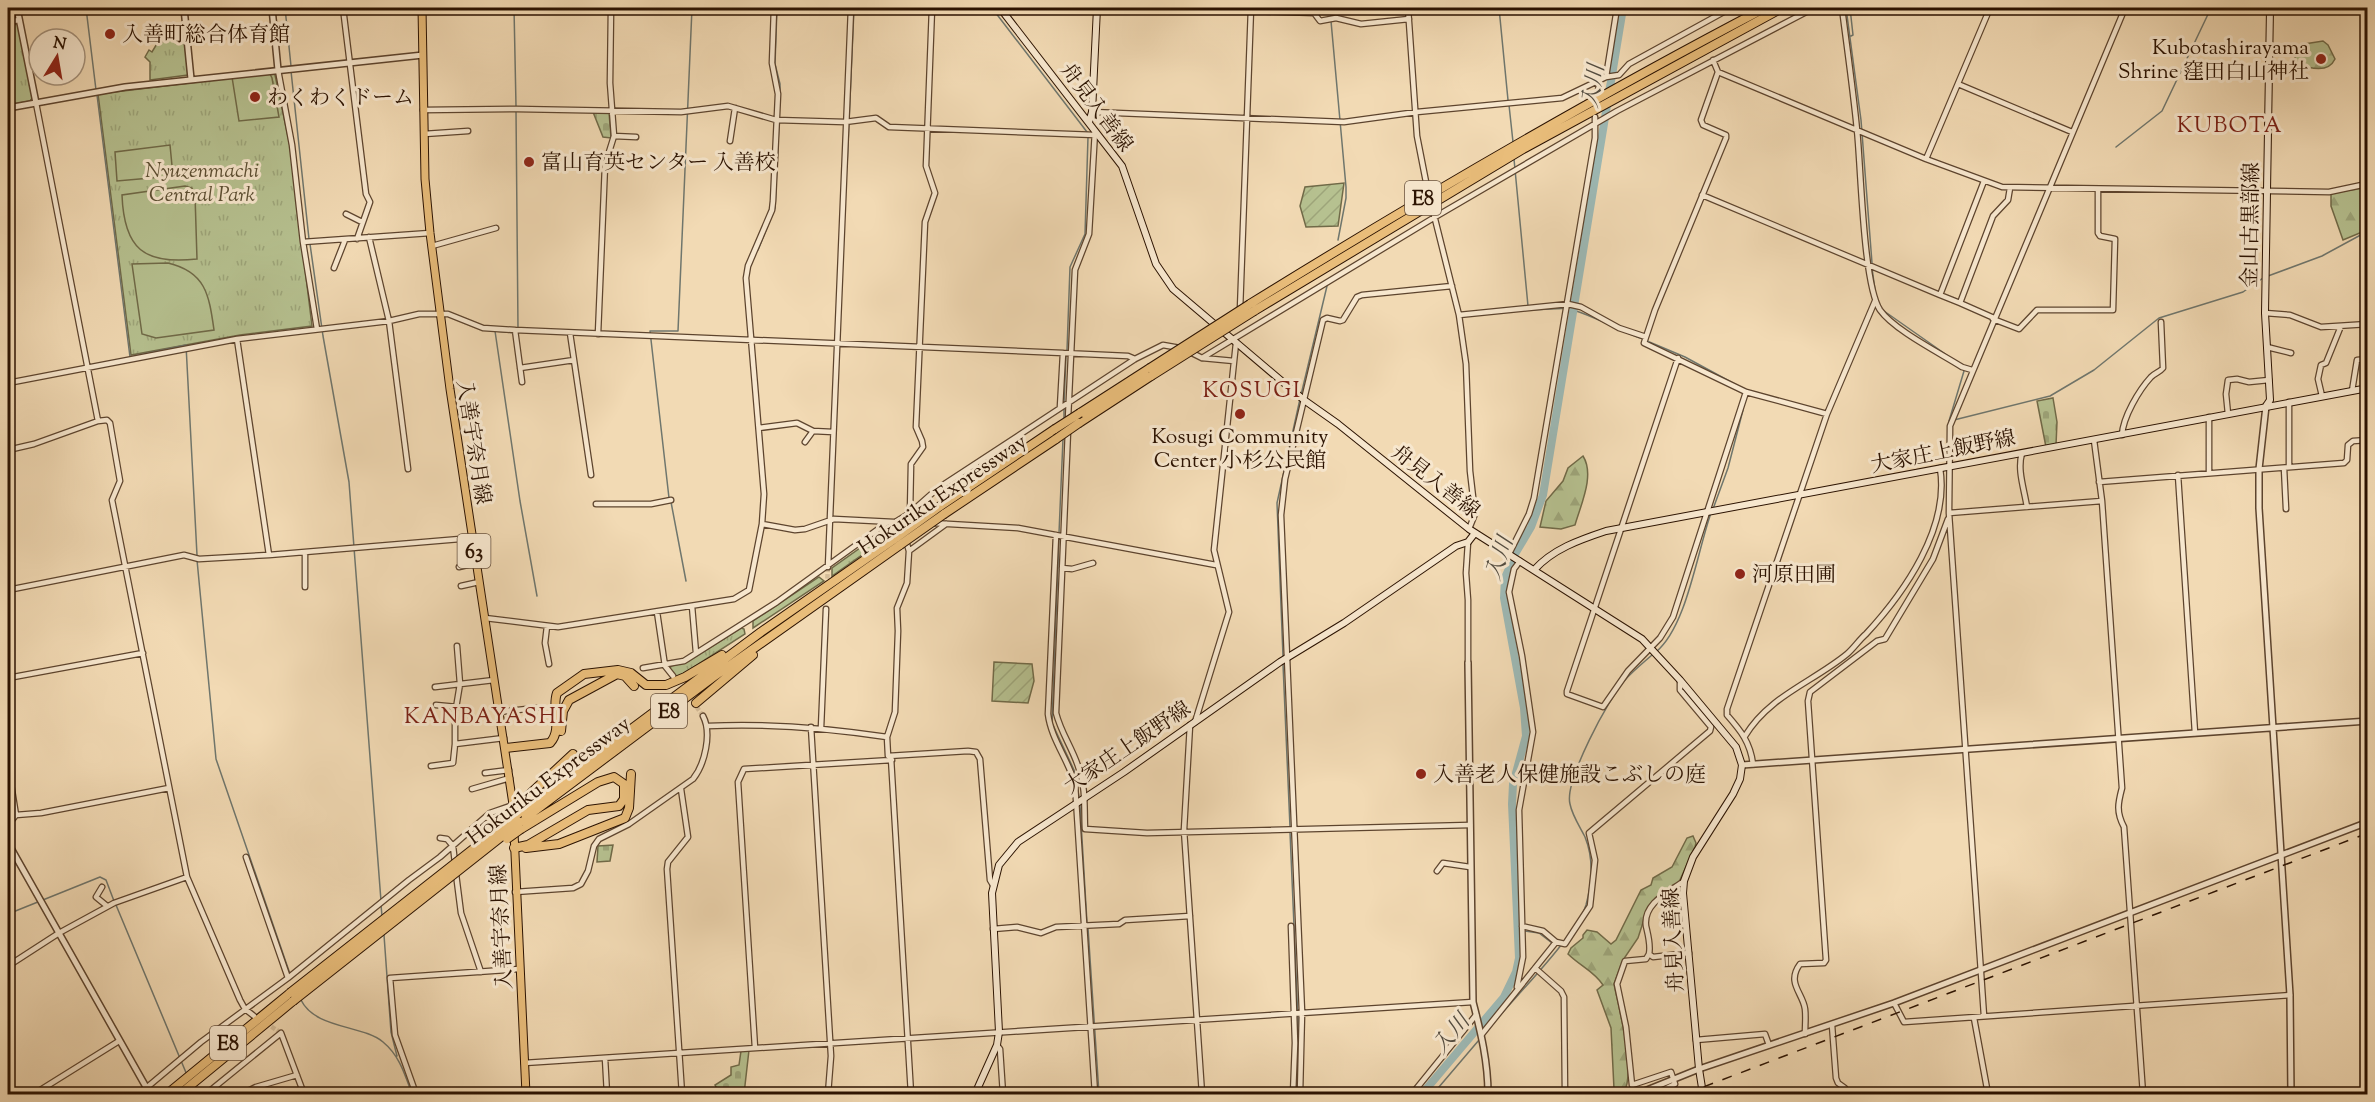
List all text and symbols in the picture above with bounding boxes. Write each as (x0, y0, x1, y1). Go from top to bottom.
place label: 入善町総合体育館 (122, 21, 290, 51)
north arrow (27, 27, 87, 87)
marker: 入善町総合体育館 (103, 27, 117, 41)
text: N (51, 32, 68, 57)
place label: Kubotashirayama Shrine 窪田白山神社 (2118, 34, 2309, 88)
marker: Kubotashirayama Shrine 窪田白山神社 (2314, 52, 2328, 66)
street label: 舟見入善線 (1052, 57, 1139, 159)
water label: 入川 (1576, 60, 1615, 111)
place label: わくわくドーム (267, 84, 414, 114)
marker: わくわくドーム (248, 90, 262, 104)
district label: KUBOTA (2177, 111, 2283, 143)
place label: 富山育英センター 入善校 (541, 149, 776, 179)
marker: 富山育英センター 入善校 (522, 155, 536, 169)
park label: Nyuzenmachi Central Park (145, 157, 259, 211)
street label: 金山古黒部線 (2236, 162, 2268, 288)
road number: E8 (1405, 181, 1441, 215)
district label: KOSUGI (1203, 376, 1301, 408)
street label: 入善宇奈月線 (447, 378, 497, 507)
marker: Kosugi Community Center 小杉公民館 (1233, 407, 1247, 421)
place label: Kosugi Community Center 小杉公民館 (1151, 423, 1329, 477)
street label: 大家庄上飯野線 (1868, 424, 2018, 482)
street label: Hokuriku Expressway (853, 428, 1034, 563)
street label: 舟見入善線 (1384, 438, 1485, 527)
water label: 入川 (1479, 531, 1524, 585)
road number: 63 (458, 534, 490, 568)
place label: 河原田圃 (1752, 561, 1836, 591)
marker: 河原田圃 (1733, 567, 1747, 581)
road number: E8 (651, 694, 687, 728)
street label: 大家庄上飯野線 (1059, 695, 1197, 802)
district label: KANBAYASHI (404, 702, 566, 734)
street label: Hokuriku Expressway (461, 710, 638, 853)
place label: 入善老人保健施設こぶしの庭 (1433, 761, 1706, 791)
marker: 入善老人保健施設こぶしの庭 (1414, 767, 1428, 781)
street label: 入善宇奈月線 (485, 863, 521, 991)
street label: 舟見入善線 (1657, 887, 1693, 993)
water label: 入川 (1426, 1006, 1480, 1062)
road number: E8 (210, 1026, 246, 1060)

